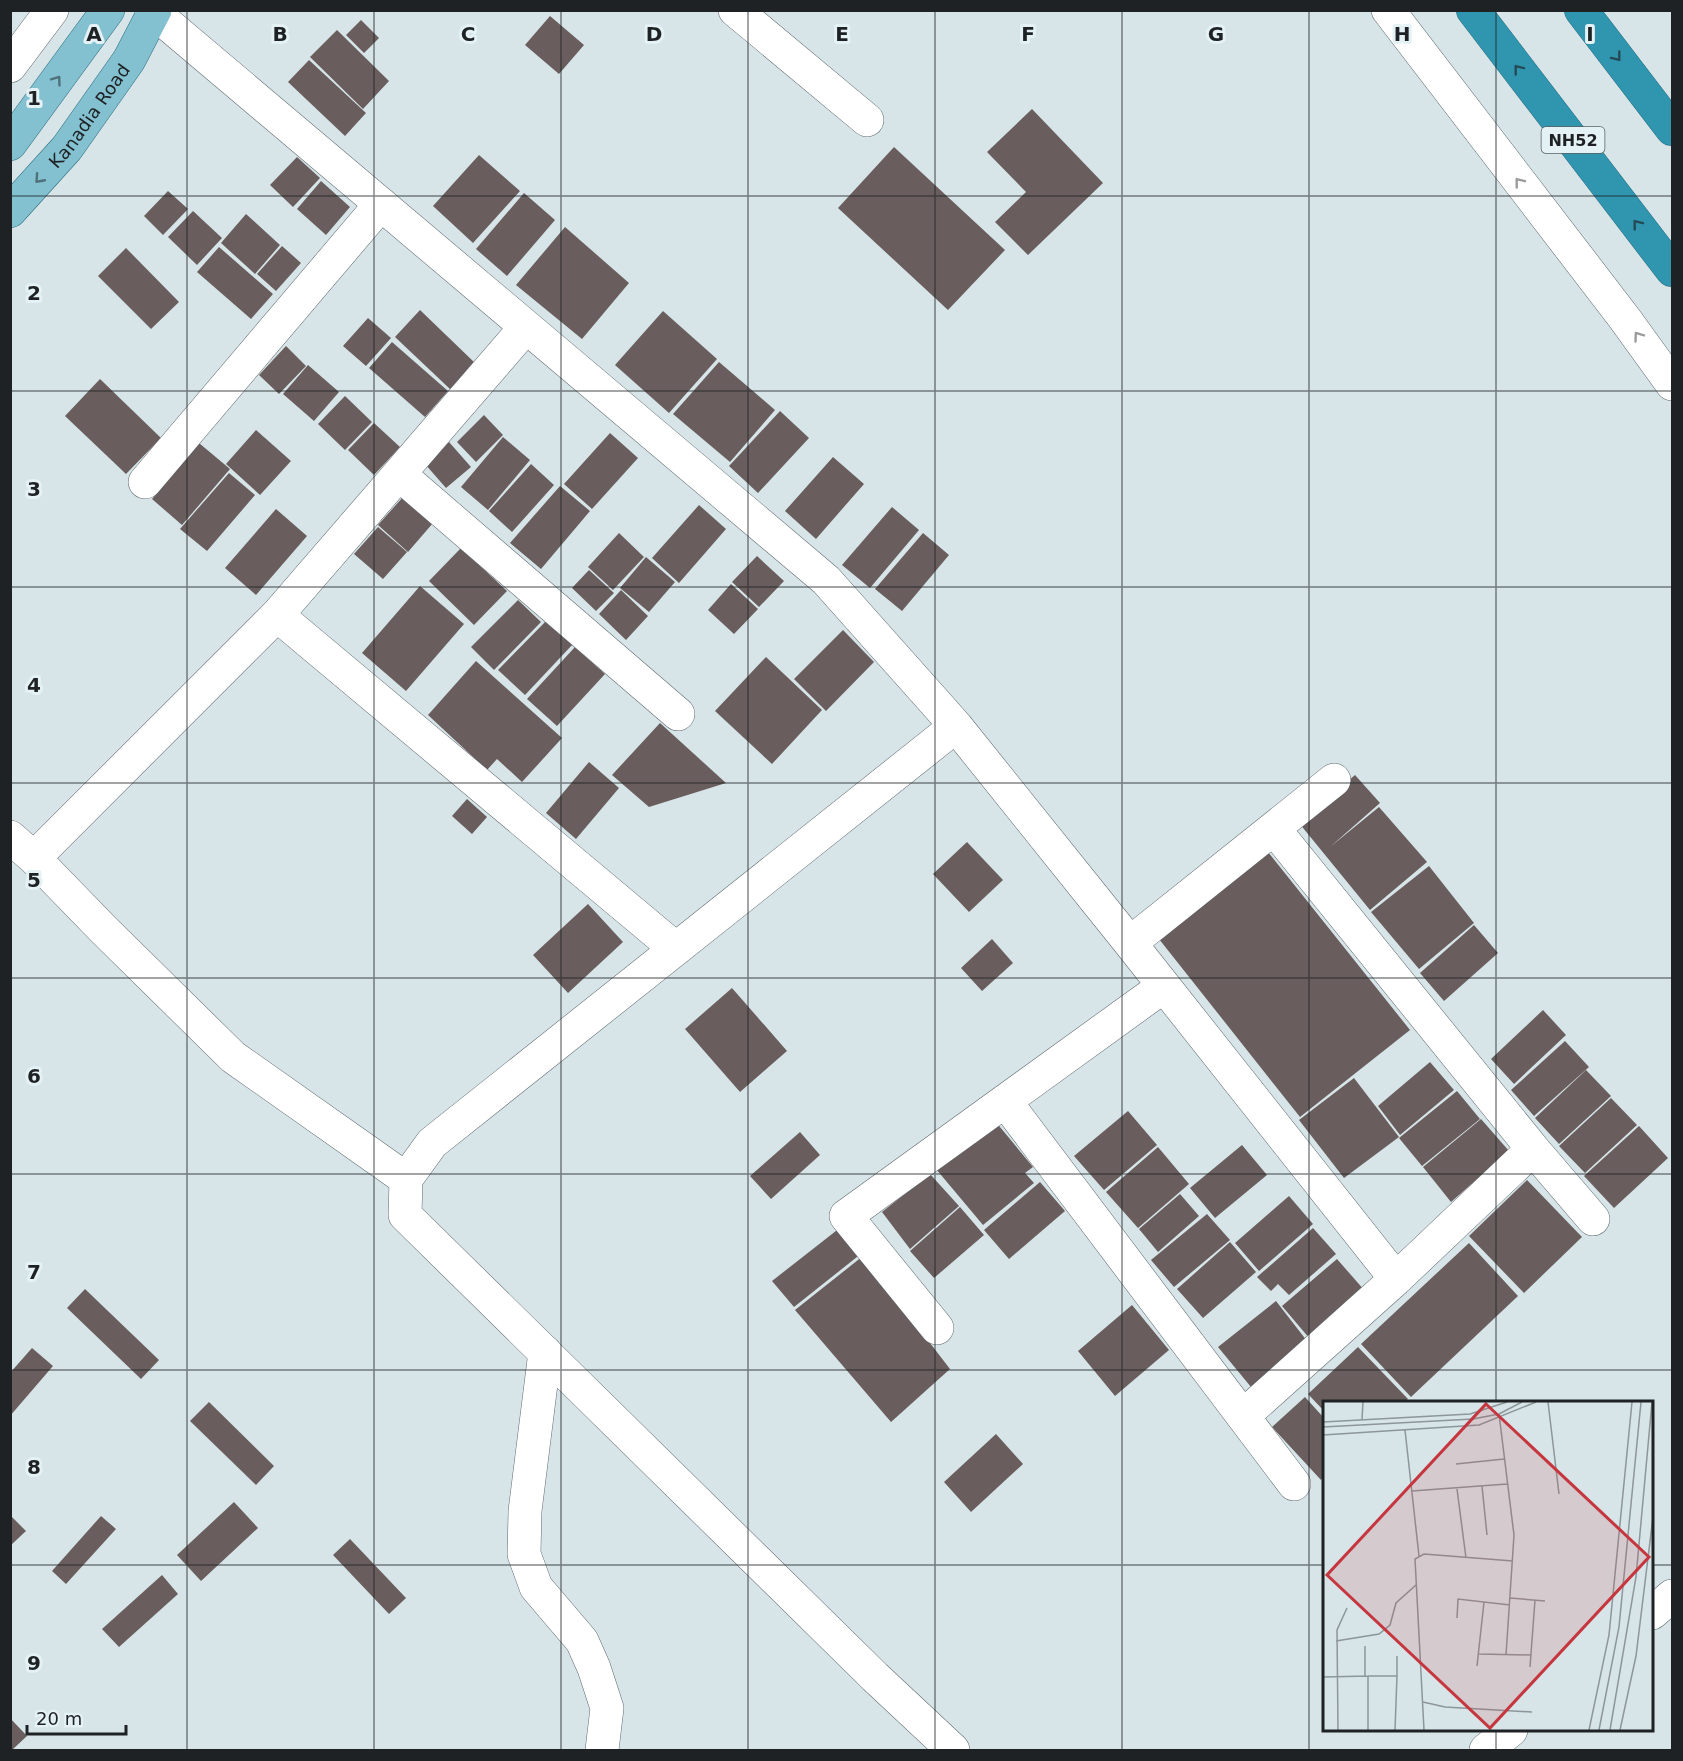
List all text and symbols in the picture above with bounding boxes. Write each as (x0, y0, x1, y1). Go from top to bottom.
text: A (86, 22, 102, 46)
text: B (272, 22, 288, 46)
text: C (461, 22, 475, 46)
text: D (646, 22, 662, 46)
text: E (835, 22, 849, 46)
text: F (1021, 22, 1035, 46)
text: G (1208, 22, 1224, 46)
text: H (1394, 22, 1410, 46)
text: I (1586, 22, 1594, 46)
one-way arrow (1609, 50, 1620, 61)
street label: Kanadia Road (44, 60, 134, 172)
one-way arrow (1514, 65, 1525, 76)
one-way arrow (50, 75, 61, 86)
text: 1 (27, 86, 41, 110)
road number: NH52 (1542, 127, 1604, 153)
one-way arrow (35, 172, 46, 183)
one-way arrow (1516, 177, 1527, 188)
one-way arrow (1633, 219, 1644, 230)
text: 2 (27, 281, 41, 305)
one-way arrow (1634, 332, 1645, 343)
text: 3 (27, 477, 41, 501)
text: 4 (27, 673, 41, 697)
text: 5 (27, 868, 41, 892)
text: 6 (27, 1064, 41, 1088)
text: 7 (27, 1260, 41, 1284)
inset map (1323, 1401, 1653, 1731)
text: 8 (27, 1455, 41, 1479)
text: 9 (27, 1651, 41, 1675)
scale bar (27, 1698, 126, 1736)
text: 20 m (36, 1708, 82, 1729)

